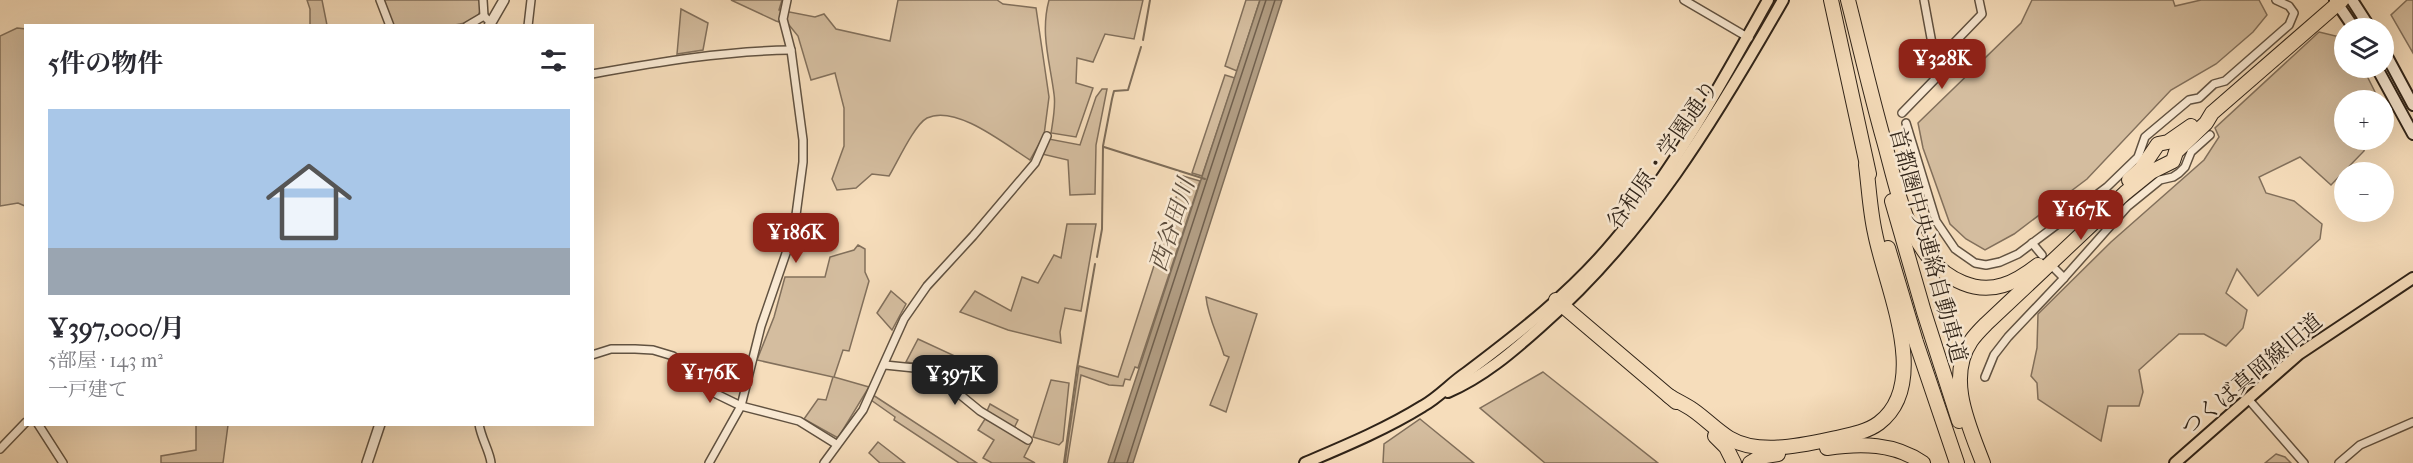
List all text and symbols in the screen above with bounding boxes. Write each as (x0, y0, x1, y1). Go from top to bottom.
map controls (2334, 18, 2394, 222)
button: layers (2334, 18, 2394, 78)
pin: ¥328K (1900, 39, 1984, 90)
icon: filters (537, 44, 570, 77)
text: ¥328K (1913, 47, 1971, 70)
text: 5件の物件 (48, 48, 163, 79)
street label: 谷和原・学園通り (1602, 75, 1724, 234)
button: + (2334, 90, 2394, 150)
street label: 首都圏中央連絡自動車道 (1884, 125, 1972, 366)
icon: home (255, 148, 363, 256)
button: − (2334, 162, 2394, 222)
water label: 西谷田川 (1144, 172, 1201, 275)
pin: ¥167K (2039, 190, 2123, 241)
text: ¥167K (2052, 198, 2110, 221)
pin: ¥186K (754, 213, 838, 264)
text: ¥186K (767, 221, 825, 244)
street label: つくば真岡線旧道 (2176, 308, 2327, 441)
text: ¥397,000/月 (48, 313, 185, 344)
text: 5部屋 · 143 m² (48, 349, 163, 372)
pin: ¥176K (668, 353, 752, 404)
pin: ¥397K (913, 355, 997, 406)
text: ¥176K (681, 361, 739, 384)
text: ¥397K (926, 363, 984, 386)
text: 一戸建て (48, 378, 128, 401)

